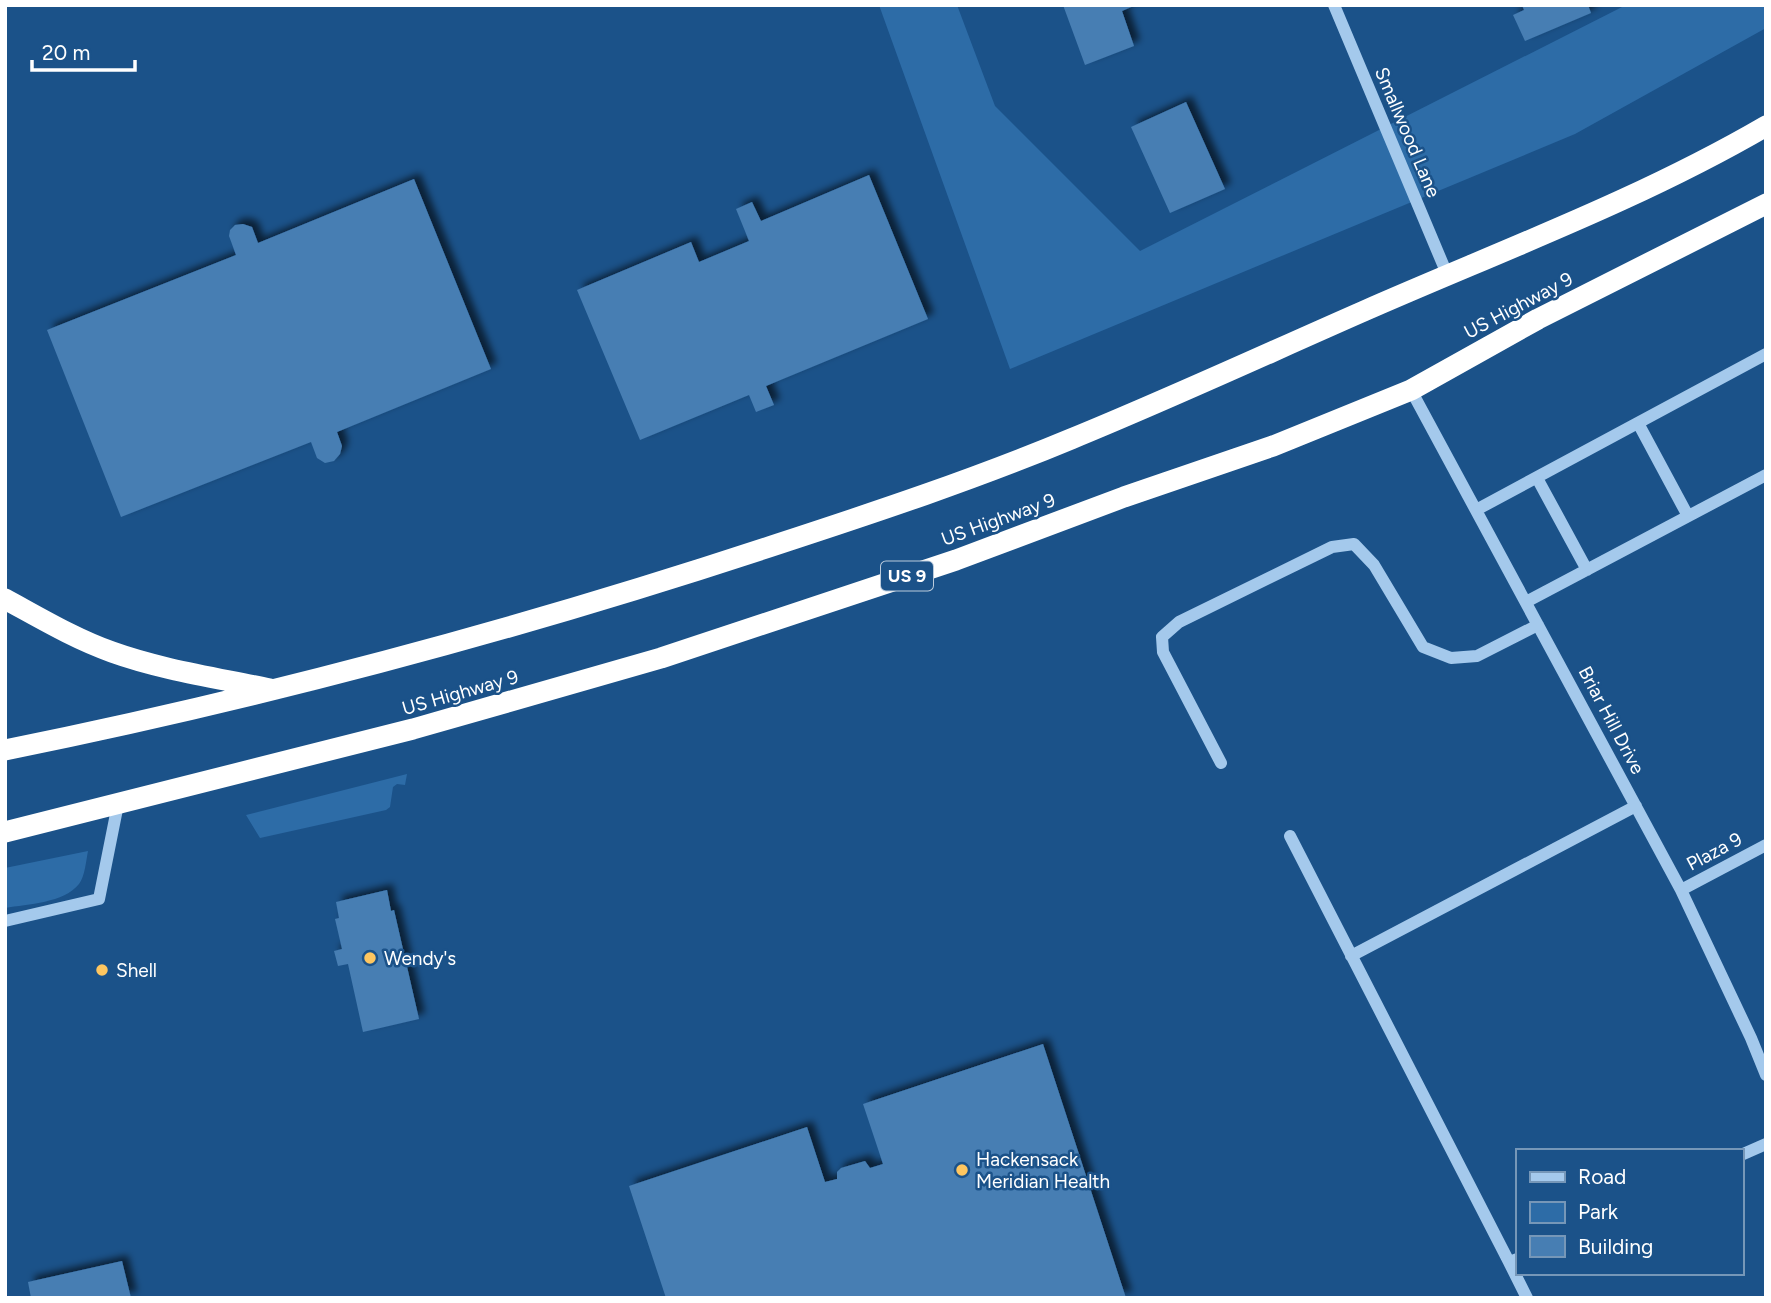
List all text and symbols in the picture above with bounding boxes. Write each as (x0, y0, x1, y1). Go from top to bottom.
scale bar (32, 28, 135, 72)
text: 20 m (42, 40, 90, 65)
street label: Smallwood Lane (1370, 64, 1445, 201)
street label: US Highway 9 (1460, 267, 1577, 344)
street label: US Highway 9 (938, 488, 1058, 551)
road number: US 9 (881, 562, 933, 590)
street label: Briar Hill Drive (1573, 662, 1650, 778)
street label: US Highway 9 (399, 665, 521, 720)
street label: Plaza 9 (1683, 827, 1746, 876)
place label: Wendy's (384, 947, 456, 970)
marker: Wendy's (362, 950, 378, 966)
place label: Shell (116, 959, 157, 982)
marker: Shell (94, 962, 110, 978)
place label: Hackensack Meridian Health (976, 1148, 1110, 1193)
legend (1516, 1149, 1743, 1275)
marker: Hackensack Meridian Health (954, 1162, 970, 1178)
text: Road (1578, 1164, 1626, 1189)
text: Park (1578, 1199, 1619, 1224)
text: Building (1578, 1234, 1653, 1259)

